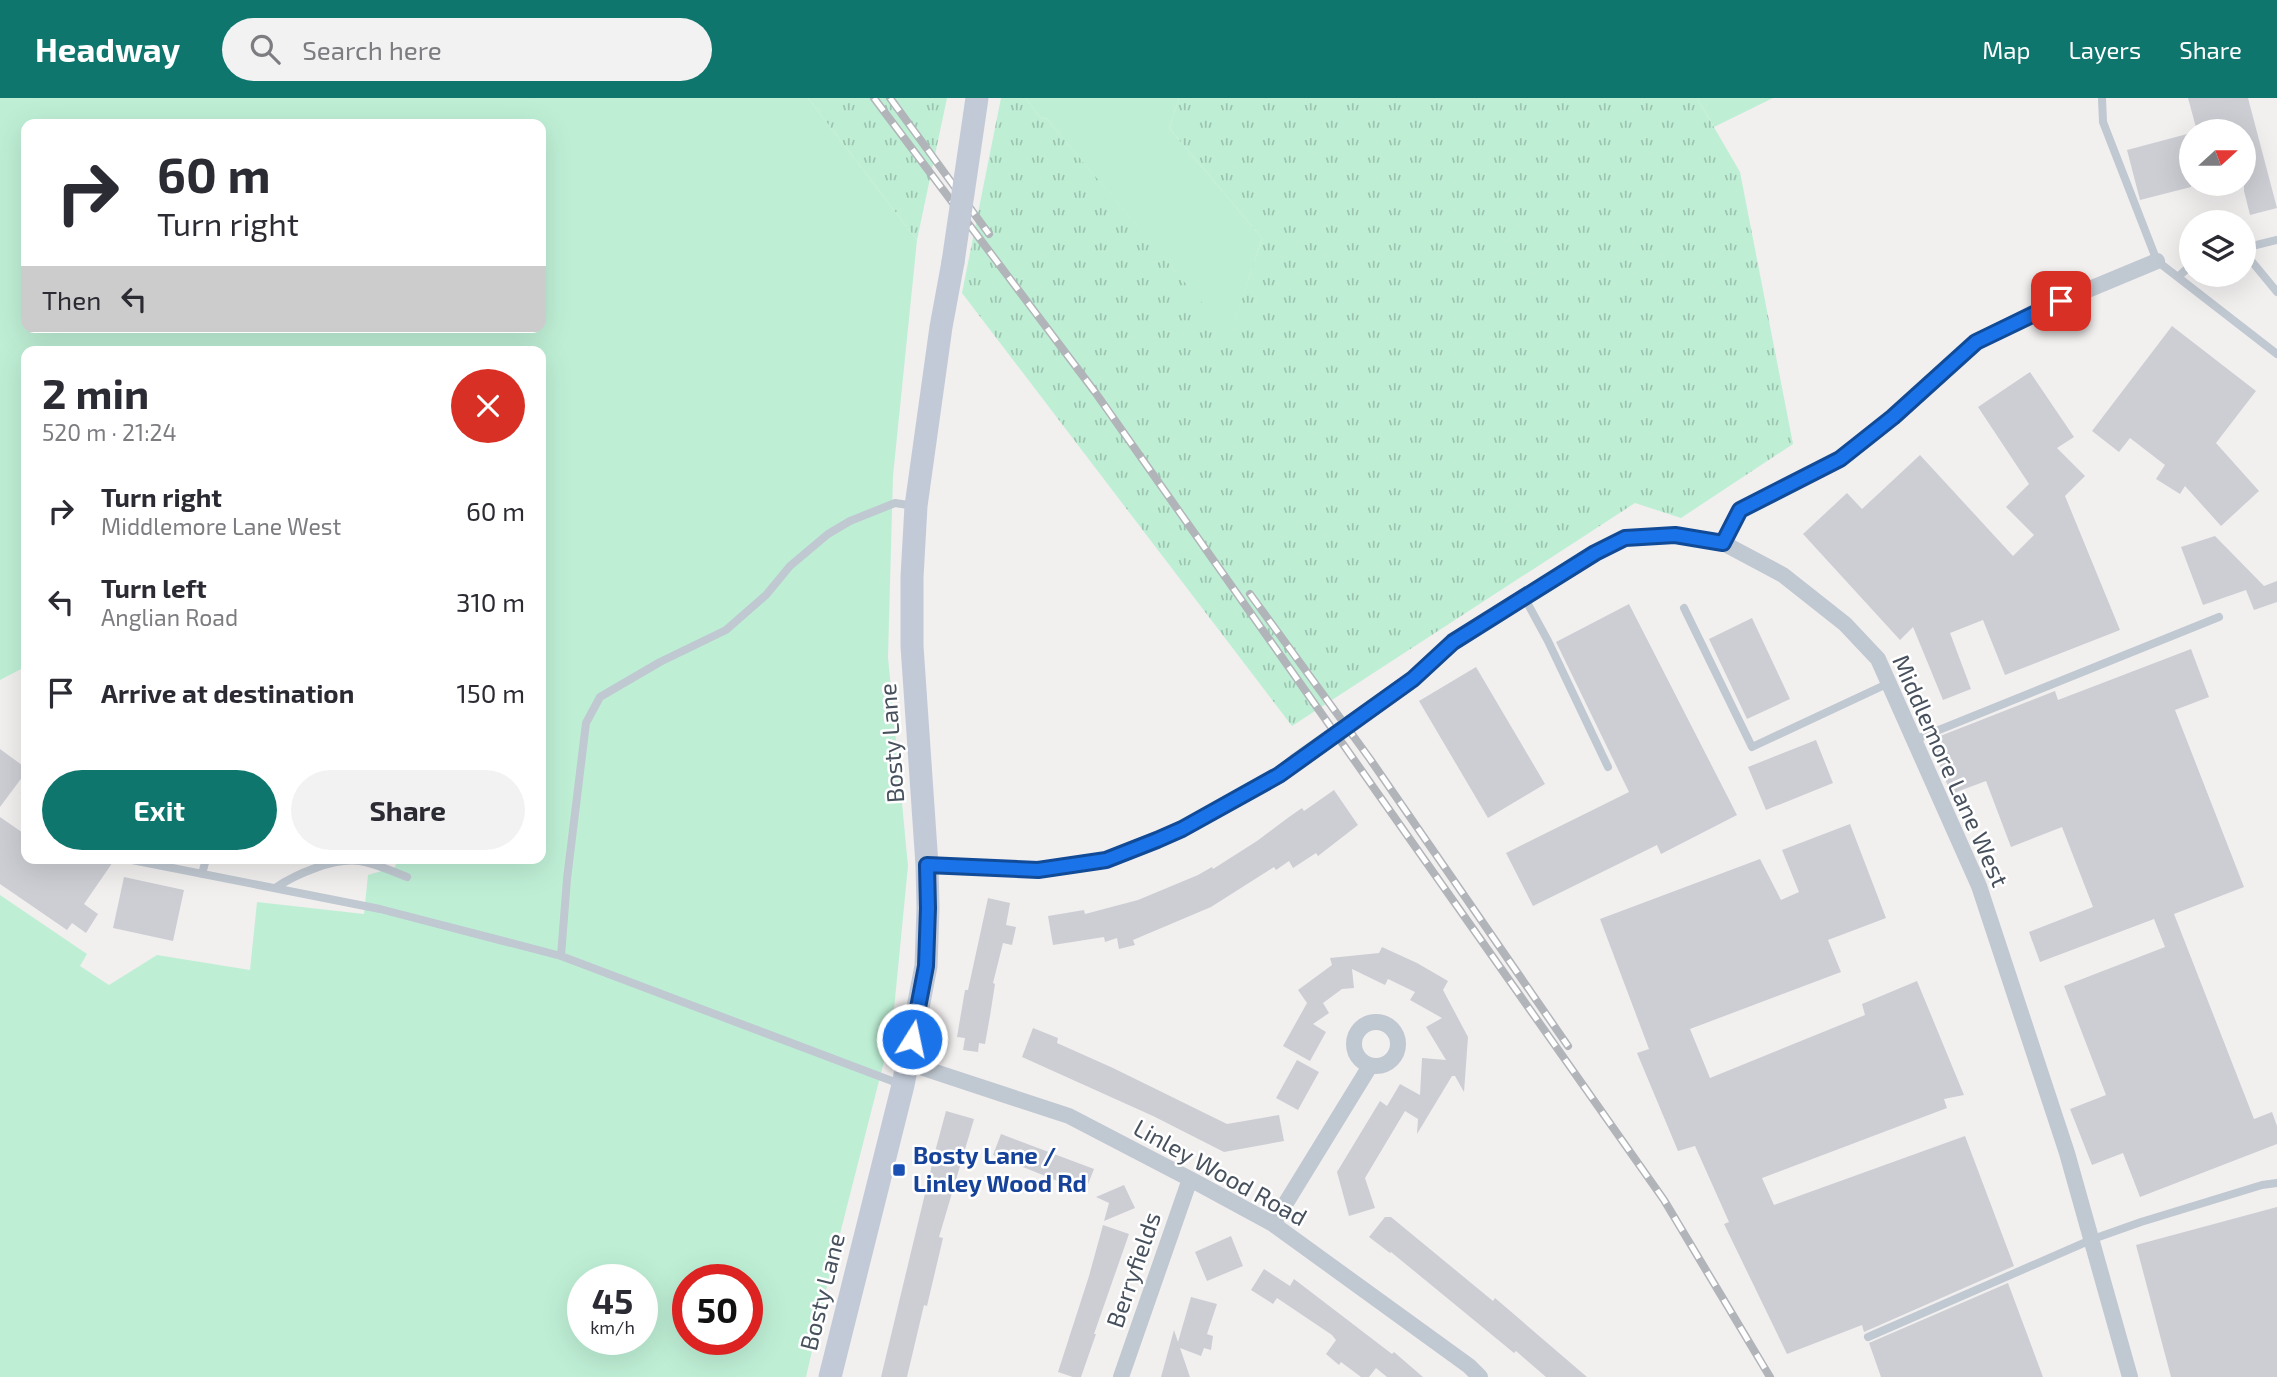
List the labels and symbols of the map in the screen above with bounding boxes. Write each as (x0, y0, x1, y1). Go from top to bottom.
north arrow (2179, 119, 2256, 196)
pin (2031, 271, 2091, 331)
street label: Middlemore Lane West (1887, 650, 2016, 891)
street label: Bosty Lane (872, 682, 909, 804)
position arrow (875, 1002, 949, 1076)
street label: Linley Wood Road (1129, 1112, 1312, 1231)
place label: Bosty Lane / Linley Wood Rd (913, 1140, 1087, 1197)
marker: Bosty Lane / Linley Wood Rd (891, 1162, 907, 1178)
street label: Berryfields (1099, 1208, 1166, 1331)
street label: Bosty Lane (793, 1230, 850, 1353)
speed limit sign: 50 (672, 1264, 763, 1355)

